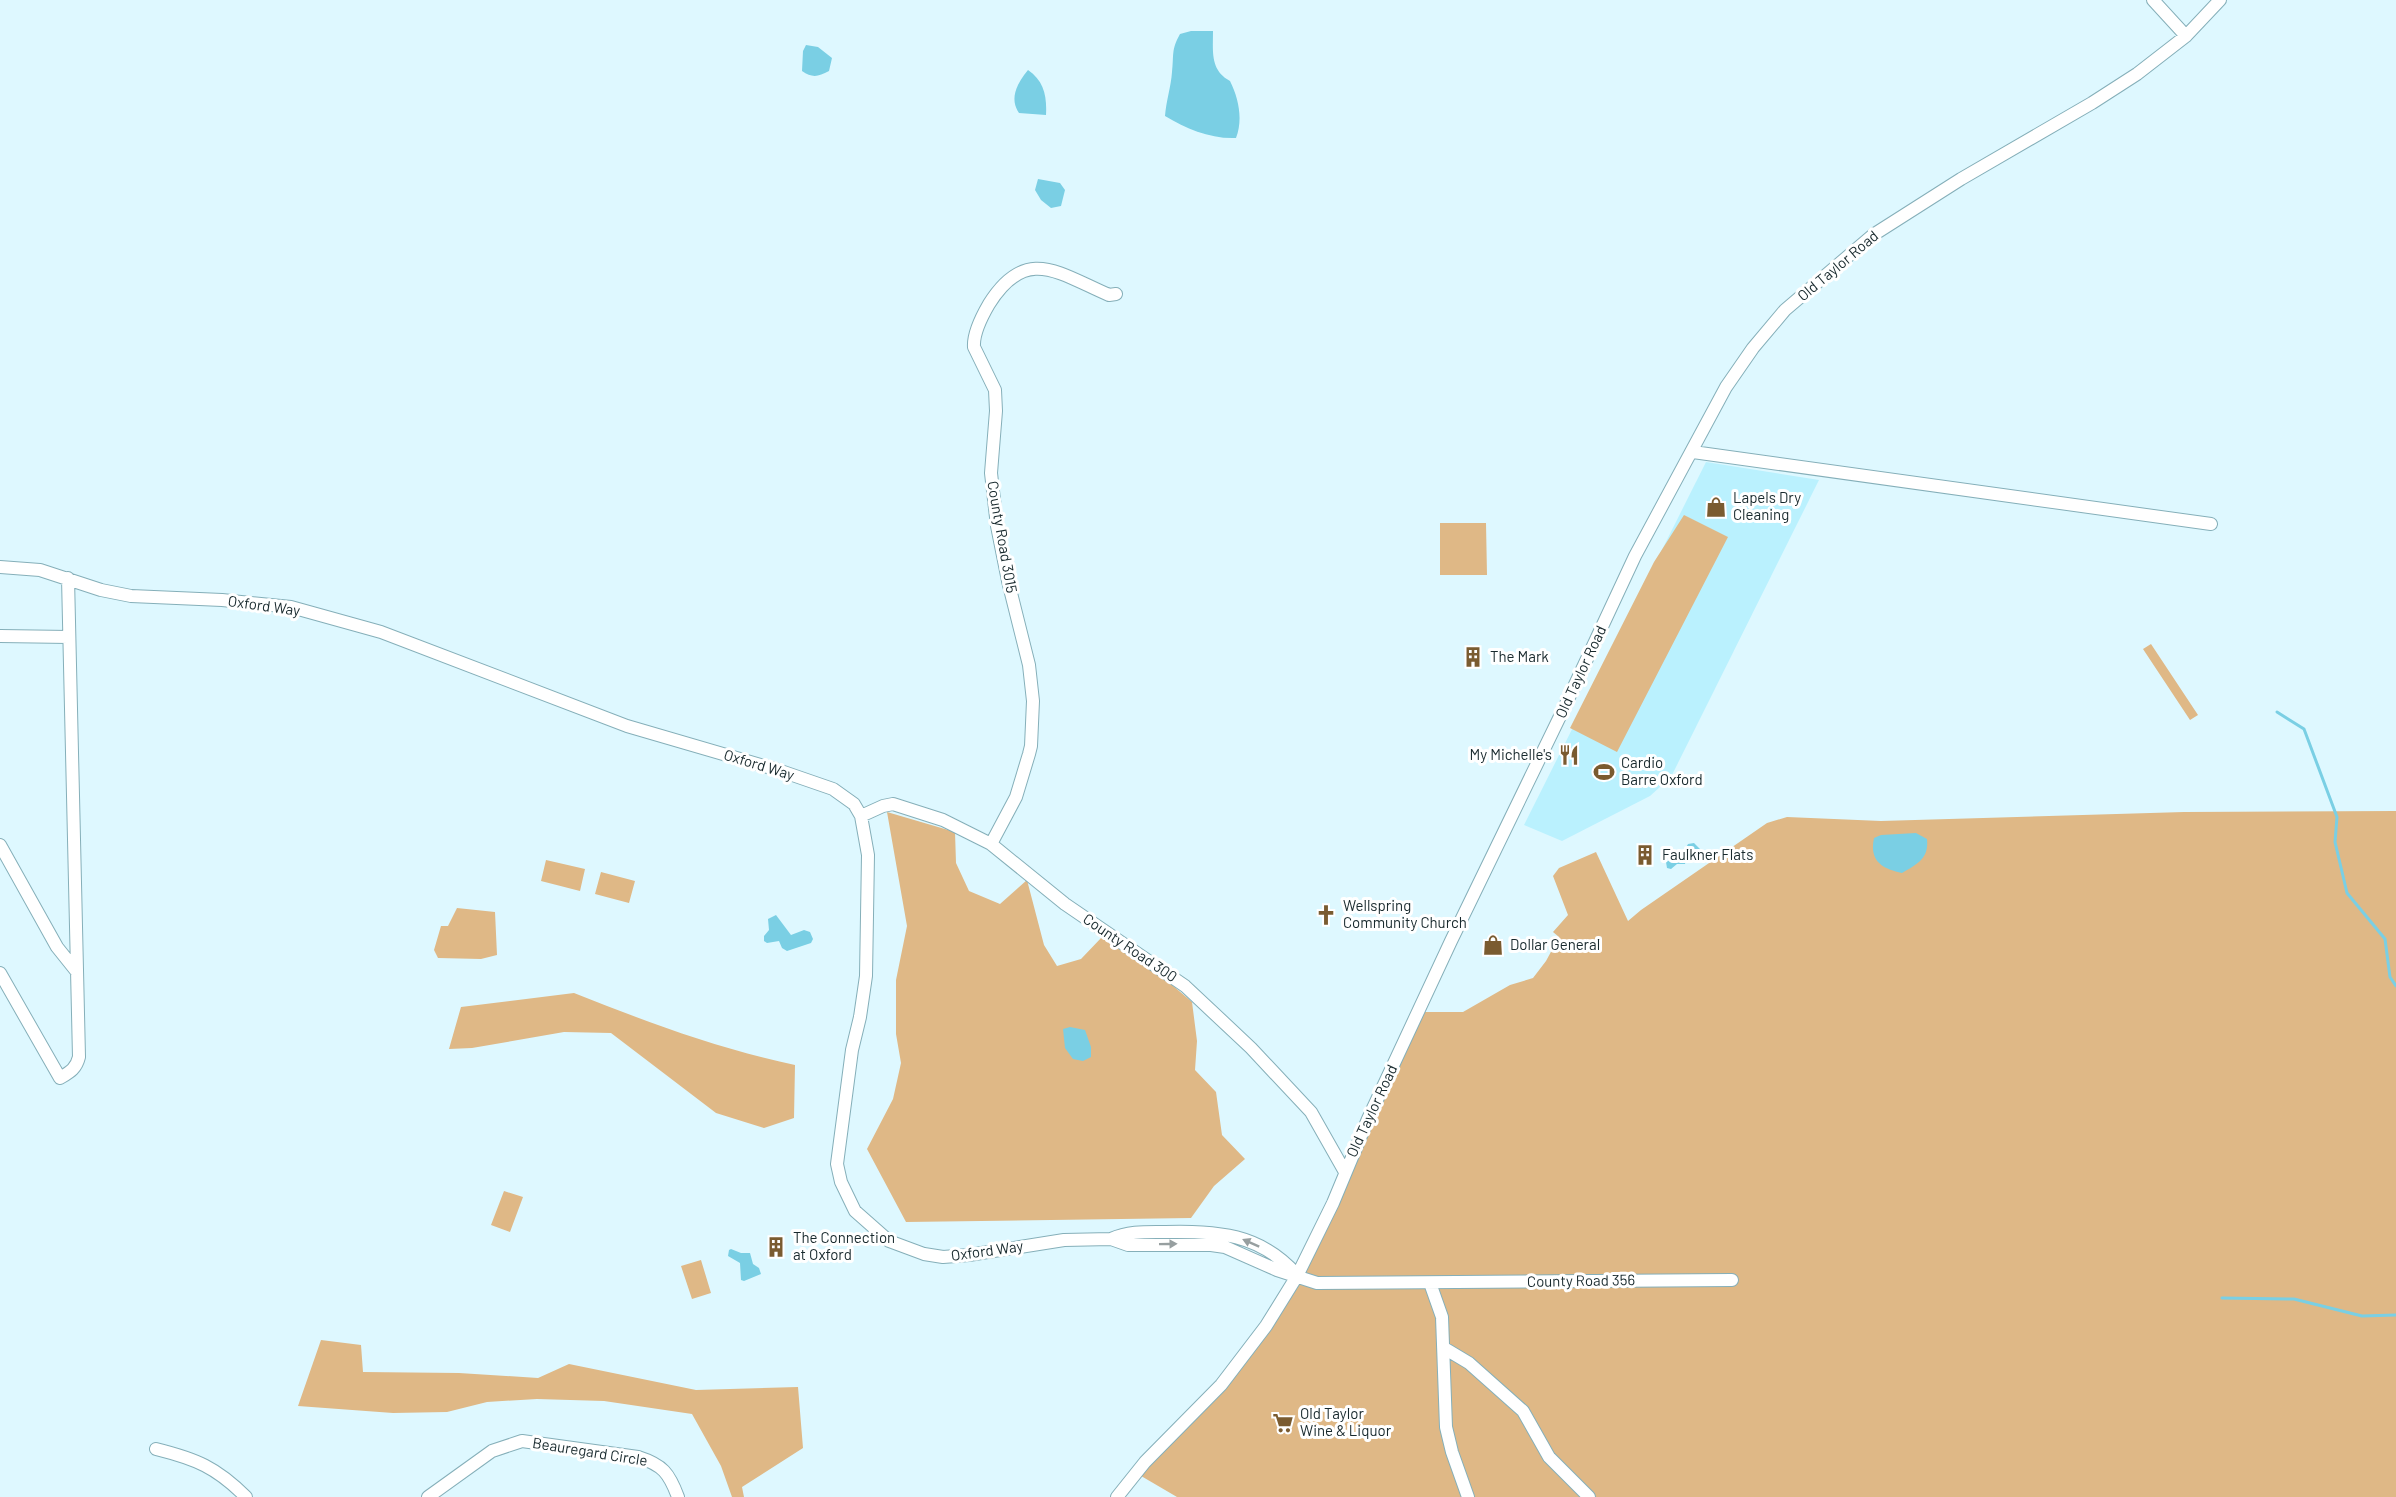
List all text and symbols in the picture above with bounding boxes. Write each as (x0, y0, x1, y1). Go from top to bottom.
street label: Old Taylor Road (1793, 226, 1881, 304)
street label: County Road 3015 (984, 479, 1022, 594)
place label: Lapels Dry Cleaning (1733, 488, 1801, 523)
shop icon: Lapels Dry Cleaning (1704, 495, 1728, 519)
street label: Oxford Way (227, 591, 302, 619)
street label: Old Taylor Road (1551, 622, 1609, 721)
building icon: The Mark (1461, 645, 1485, 669)
place label: The Mark (1490, 647, 1549, 665)
restaurant icon: My Michelle's (1557, 743, 1581, 767)
street label: Oxford Way (722, 745, 797, 783)
place label: My Michelle's (1470, 745, 1552, 763)
place label: Cardio Barre Oxford (1621, 753, 1703, 788)
sports icon: Cardio Barre Oxford (1592, 760, 1616, 784)
building icon: Faulkner Flats (1633, 843, 1657, 867)
place label: Faulkner Flats (1662, 845, 1753, 863)
place label: Wellspring Community Church (1343, 896, 1467, 931)
church icon: Wellspring Community Church (1314, 903, 1338, 927)
street label: County Road 300 (1080, 909, 1181, 985)
shop icon: Dollar General (1481, 933, 1505, 957)
place label: Dollar General (1510, 935, 1600, 953)
street label: Old Taylor Road (1342, 1061, 1400, 1160)
place label: The Connection at Oxford (793, 1228, 895, 1263)
building icon: The Connection at Oxford (764, 1235, 788, 1259)
street label: Oxford Way (950, 1236, 1024, 1264)
one-way arrow (1241, 1238, 1259, 1248)
one-way arrow (1159, 1240, 1178, 1249)
street label: County Road 356 (1527, 1270, 1635, 1290)
place label: Old Taylor Wine & Liquor (1300, 1404, 1392, 1439)
supermarket icon: Old Taylor Wine & Liquor (1271, 1411, 1295, 1435)
street label: Beauregard Circle (531, 1433, 649, 1469)

